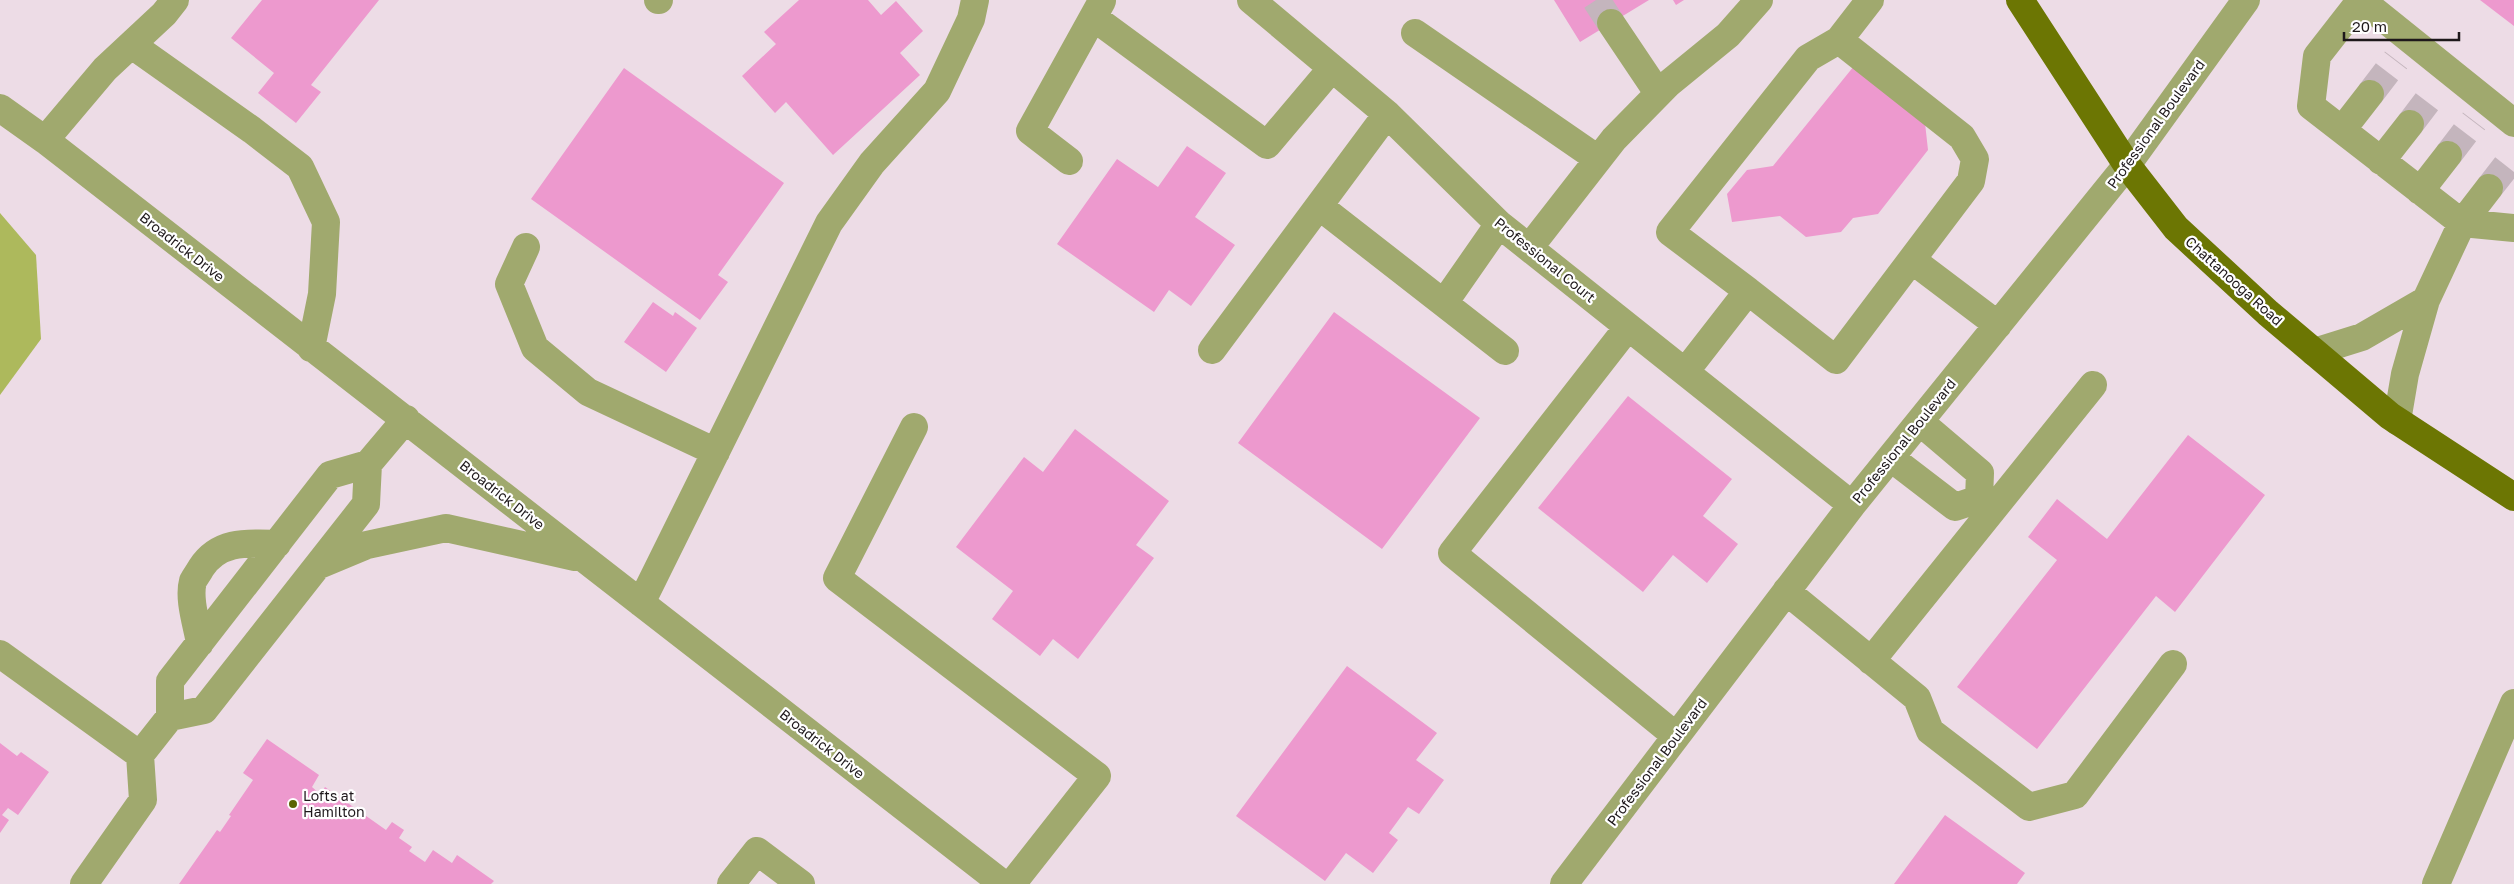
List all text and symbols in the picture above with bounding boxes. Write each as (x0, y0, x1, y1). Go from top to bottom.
scale bar (2344, 10, 2459, 42)
text: 20 m (2352, 17, 2387, 35)
street label: Professional Boulevard (2103, 56, 2208, 191)
street label: Broadrick Drive (137, 208, 228, 285)
street label: Professional Court (1491, 214, 1599, 306)
street label: Chattanooga Road (2182, 233, 2286, 329)
street label: Professional Boulevard (1848, 375, 1959, 506)
street label: Broadrick Drive (457, 456, 548, 533)
street label: Professional Boulevard (1603, 695, 1710, 829)
street label: Broadrick Drive (777, 705, 868, 782)
place label: Lofts at Hamilton (303, 787, 365, 820)
marker: Lofts at Hamilton (287, 798, 299, 810)

